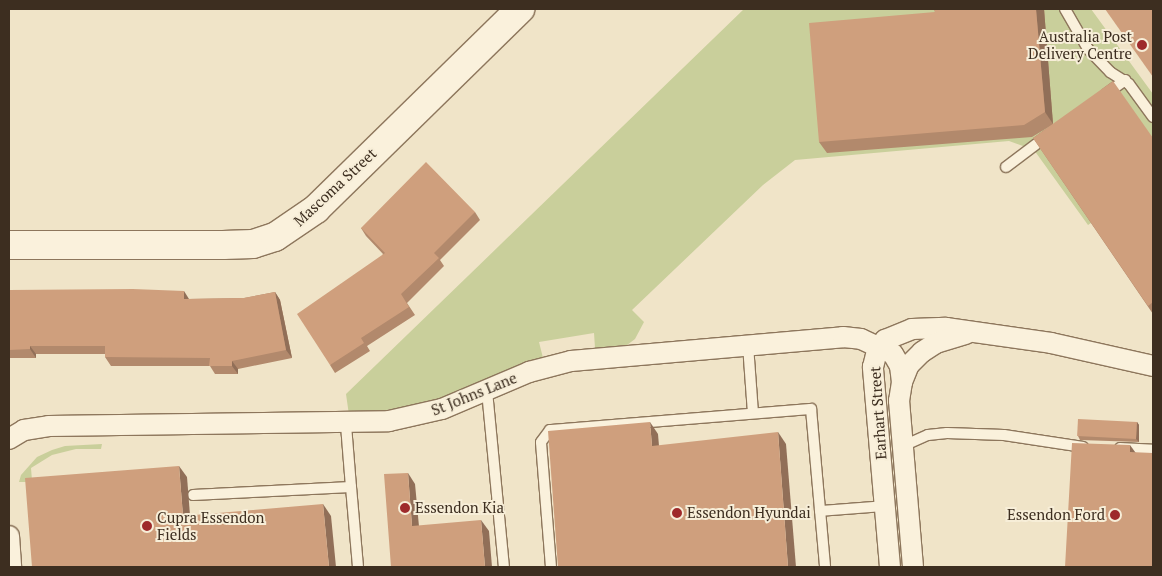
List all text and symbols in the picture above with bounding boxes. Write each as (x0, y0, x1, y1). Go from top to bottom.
place label: Australia Post Delivery Centre (1028, 27, 1132, 62)
marker: Australia Post Delivery Centre (1136, 39, 1148, 51)
street label: Mascoma Street (290, 144, 380, 230)
street label: Earhart Street (866, 366, 890, 460)
street label: St Johns Lane (429, 369, 519, 419)
place label: Essendon Kia (415, 499, 504, 517)
marker: Essendon Kia (399, 502, 411, 514)
place label: Essendon Hyundai (687, 504, 811, 522)
place label: Essendon Ford (1007, 506, 1105, 524)
marker: Essendon Hyundai (671, 507, 683, 519)
place label: Cupra Essendon Fields (157, 508, 264, 543)
marker: Essendon Ford (1109, 509, 1121, 521)
marker: Cupra Essendon Fields (141, 520, 153, 532)

